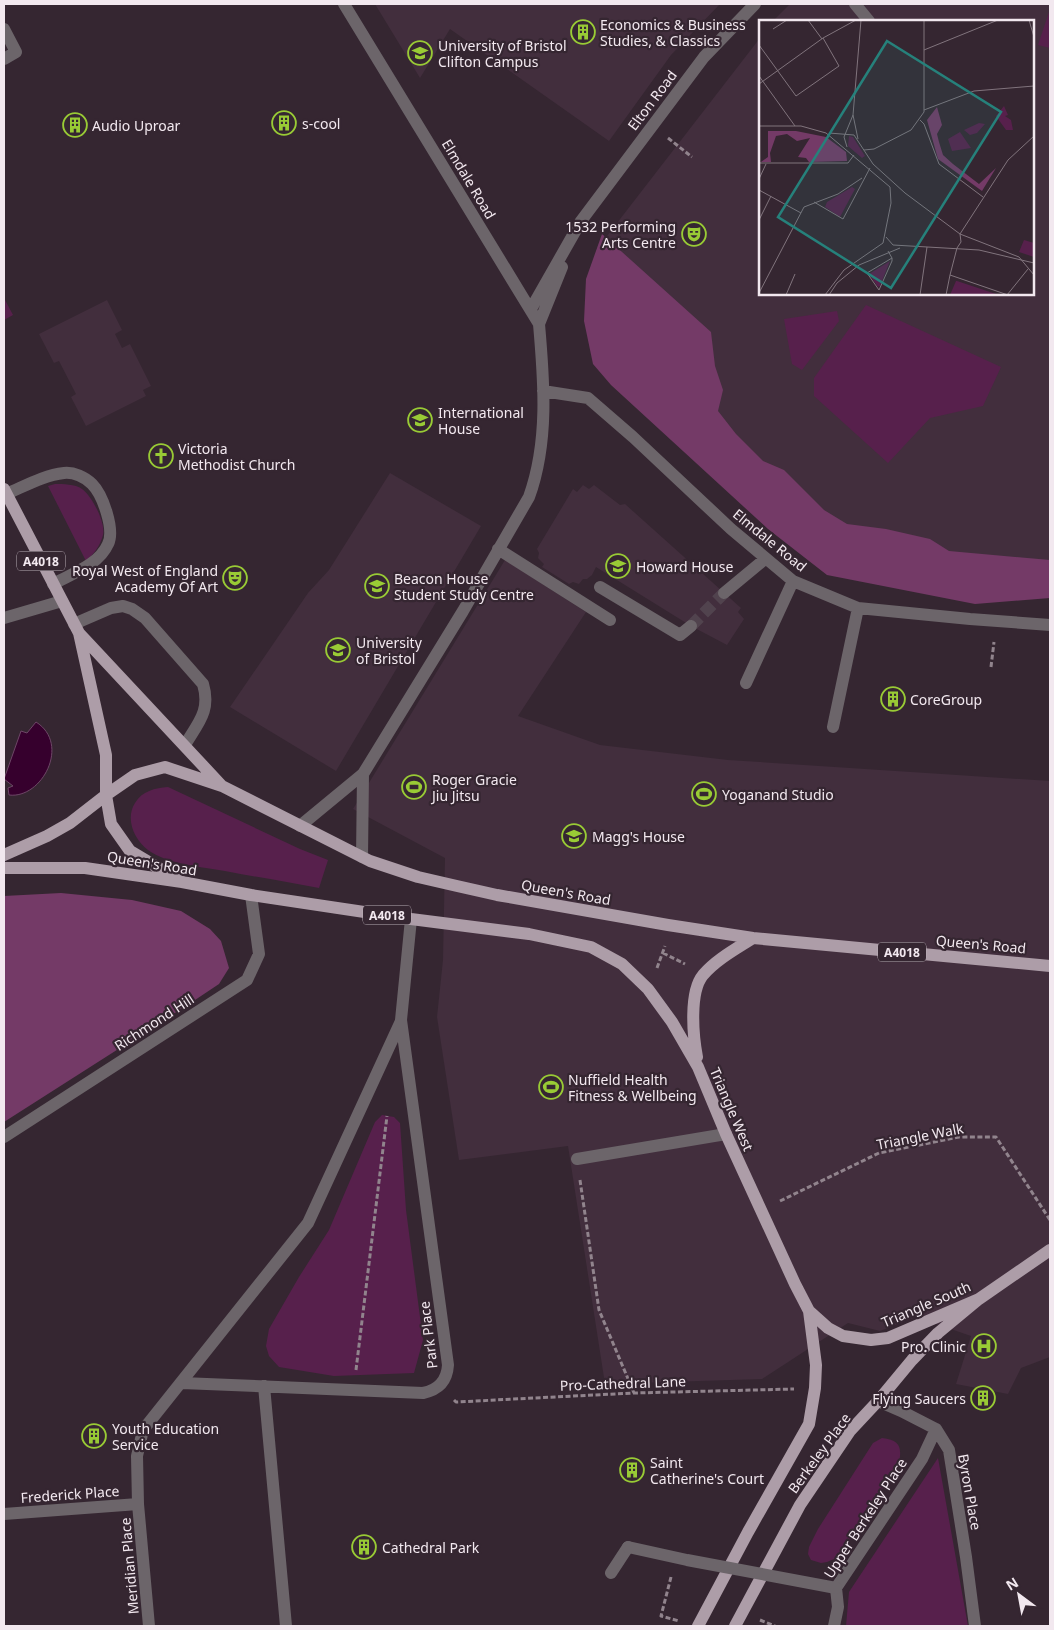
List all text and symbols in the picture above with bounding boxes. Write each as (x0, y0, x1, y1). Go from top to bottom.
place label: Economics & Business Studies, & Classics (600, 15, 746, 50)
building icon: Economics & Business Studies, & Classics (570, 19, 596, 45)
inset map (759, 20, 1034, 295)
place label: University of Bristol Clifton Campus (438, 36, 567, 71)
school or university icon: University of Bristol Clifton Campus (407, 40, 433, 66)
street label: Elton Road (623, 66, 681, 134)
building icon: s-cool (271, 110, 297, 136)
building icon: Audio Uproar (62, 112, 88, 138)
place label: s-cool (302, 114, 341, 133)
place label: Audio Uproar (92, 116, 181, 135)
street label: Elmdale Road (438, 136, 500, 222)
place label: 1532 Performing Arts Centre (565, 217, 676, 252)
theatre icon: 1532 Performing Arts Centre (681, 221, 707, 247)
place label: International House (438, 403, 524, 438)
school or university icon: International House (407, 407, 433, 433)
place label: Victoria Methodist Church (178, 439, 295, 474)
church icon: Victoria Methodist Church (148, 443, 174, 469)
street label: Elmdale Road (729, 504, 811, 576)
road number: A4018 (17, 552, 65, 570)
school or university icon: Howard House (605, 553, 631, 579)
place label: Howard House (636, 557, 733, 576)
place label: Royal West of England Academy Of Art (72, 561, 218, 596)
theatre icon: Royal West of England Academy Of Art (222, 565, 248, 591)
place label: Beacon House Student Study Centre (394, 569, 534, 604)
school or university icon: Beacon House Student Study Centre (364, 573, 390, 599)
place label: University of Bristol (356, 633, 423, 668)
school or university icon: University of Bristol (325, 637, 351, 663)
building icon: CoreGroup (880, 686, 906, 712)
place label: CoreGroup (910, 690, 982, 709)
place label: Roger Gracie Jiu Jitsu (430, 770, 517, 805)
sports icon: Roger Gracie Jiu Jitsu (401, 774, 427, 800)
sports icon: Yoganand Studio (691, 781, 717, 807)
place label: Yoganand Studio (722, 785, 834, 804)
school or university icon: Magg's House (561, 823, 587, 849)
place label: Magg's House (592, 827, 685, 846)
street label: Queen's Road (106, 847, 198, 879)
street label: Queen's Road (520, 875, 612, 909)
road number: A4018 (363, 906, 411, 924)
street label: Queen's Road (935, 931, 1027, 957)
road number: A4018 (878, 942, 926, 962)
street label: Richmond Hill (111, 989, 197, 1055)
street label: Triangle West (706, 1064, 758, 1154)
place label: Nuffield Health Fitness & Wellbeing (568, 1070, 697, 1105)
sports icon: Nuffield Health Fitness & Wellbeing (538, 1074, 564, 1100)
street label: Triangle Walk (875, 1118, 966, 1154)
street label: Triangle South (878, 1277, 974, 1331)
street label: Park Place (414, 1300, 442, 1370)
hospital icon: Pro. Clinic (971, 1333, 997, 1359)
place label: Pro. Clinic (901, 1337, 966, 1356)
street label: Pro-Cathedral Lane (560, 1371, 686, 1395)
building icon: Flying Saucers (970, 1385, 996, 1411)
place label: Flying Saucers (872, 1389, 966, 1408)
street label: Berkeley Place (783, 1409, 855, 1497)
place label: Youth Education Service (112, 1419, 219, 1454)
building icon: Youth Education Service (81, 1423, 107, 1449)
street label: Byron Place (954, 1452, 986, 1532)
place label: Saint Catherine's Court (650, 1453, 764, 1488)
street label: Upper Berkeley Place (819, 1454, 911, 1582)
building icon: Saint Catherine's Court (619, 1457, 645, 1483)
street label: Frederick Place (20, 1481, 120, 1507)
street label: Meridian Place (115, 1517, 143, 1615)
building icon: Cathedral Park (351, 1534, 377, 1560)
place label: Cathedral Park (382, 1538, 480, 1557)
north arrow (994, 1570, 1044, 1620)
text: N (1002, 1572, 1022, 1595)

